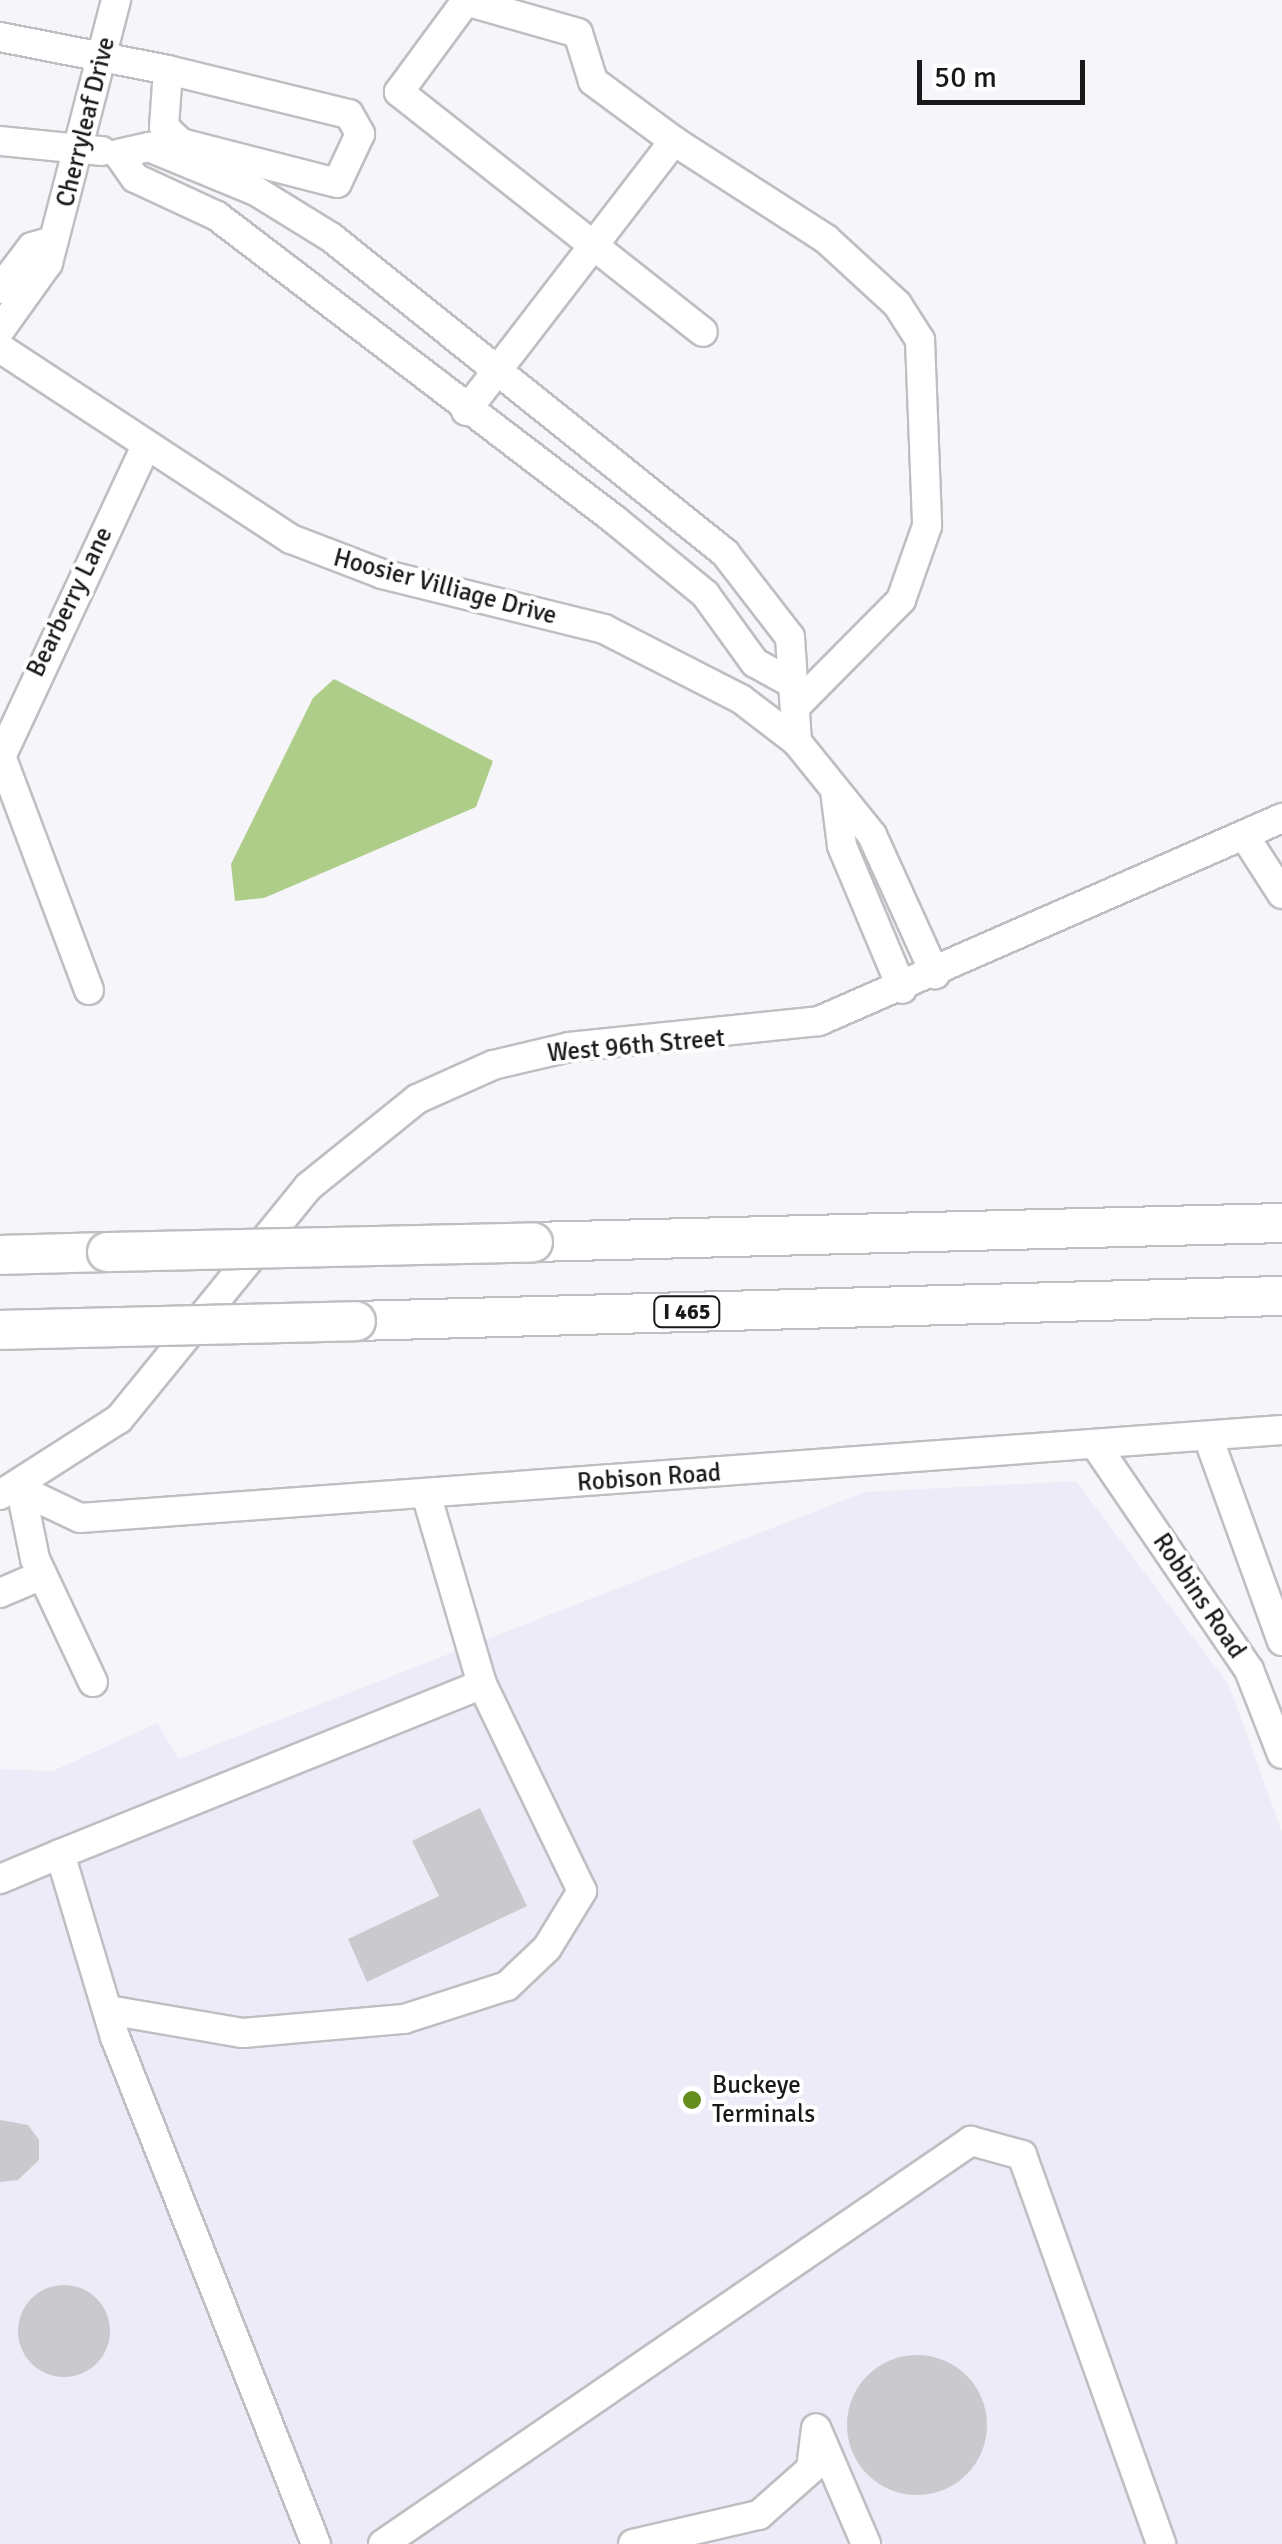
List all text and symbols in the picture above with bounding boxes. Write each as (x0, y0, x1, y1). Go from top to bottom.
street label: Cherryleaf Drive (50, 34, 122, 210)
scale bar (922, 40, 1090, 102)
text: 50 m (934, 59, 997, 96)
street label: Bearberry Lane (21, 522, 119, 682)
street label: Hoosier Villiage Drive (330, 543, 560, 631)
street label: West 96th Street (546, 1023, 726, 1069)
road number: I 465 (652, 1295, 722, 1329)
street label: Robison Road (576, 1458, 722, 1498)
street label: Robbins Road (1146, 1528, 1252, 1664)
place label: Buckeye Terminals (712, 2071, 815, 2130)
marker: Buckeye Terminals (681, 2089, 703, 2111)

